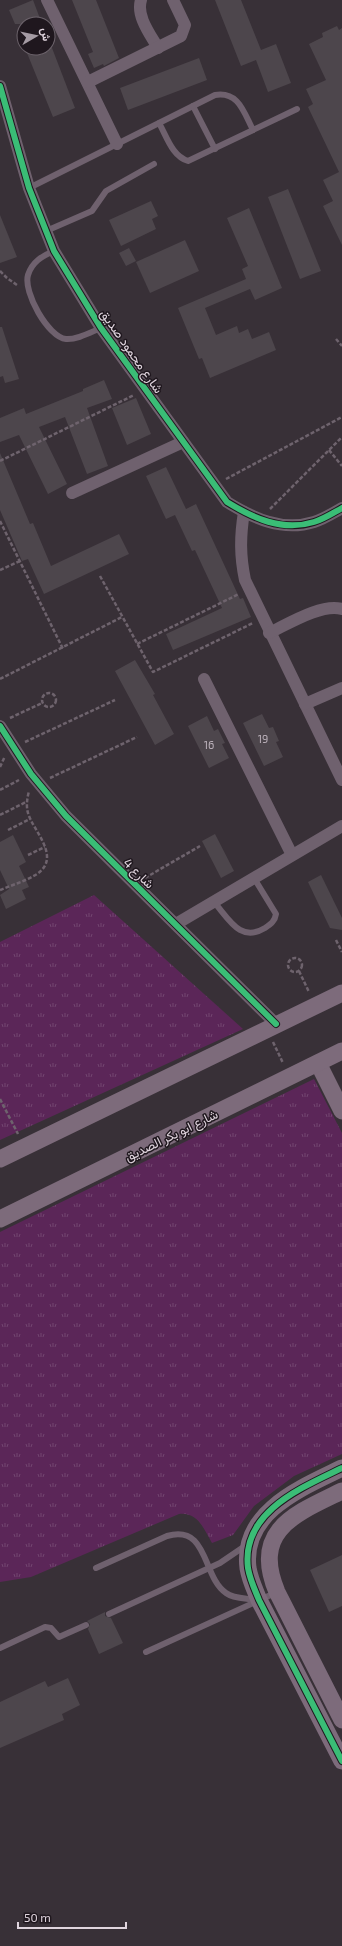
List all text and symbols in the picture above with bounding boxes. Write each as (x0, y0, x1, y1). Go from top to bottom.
north arrow (16, 16, 56, 56)
text: ش (38, 27, 54, 42)
street label: شارع محمود صديق (95, 306, 167, 397)
house number: 19 (258, 732, 268, 745)
house number: 16 (204, 738, 214, 751)
street label: شارع 4 (119, 854, 158, 893)
street label: شارع ابو بكر الصديق (122, 1105, 221, 1166)
scale bar (18, 1904, 126, 1930)
text: 50 m (24, 1910, 51, 1924)

